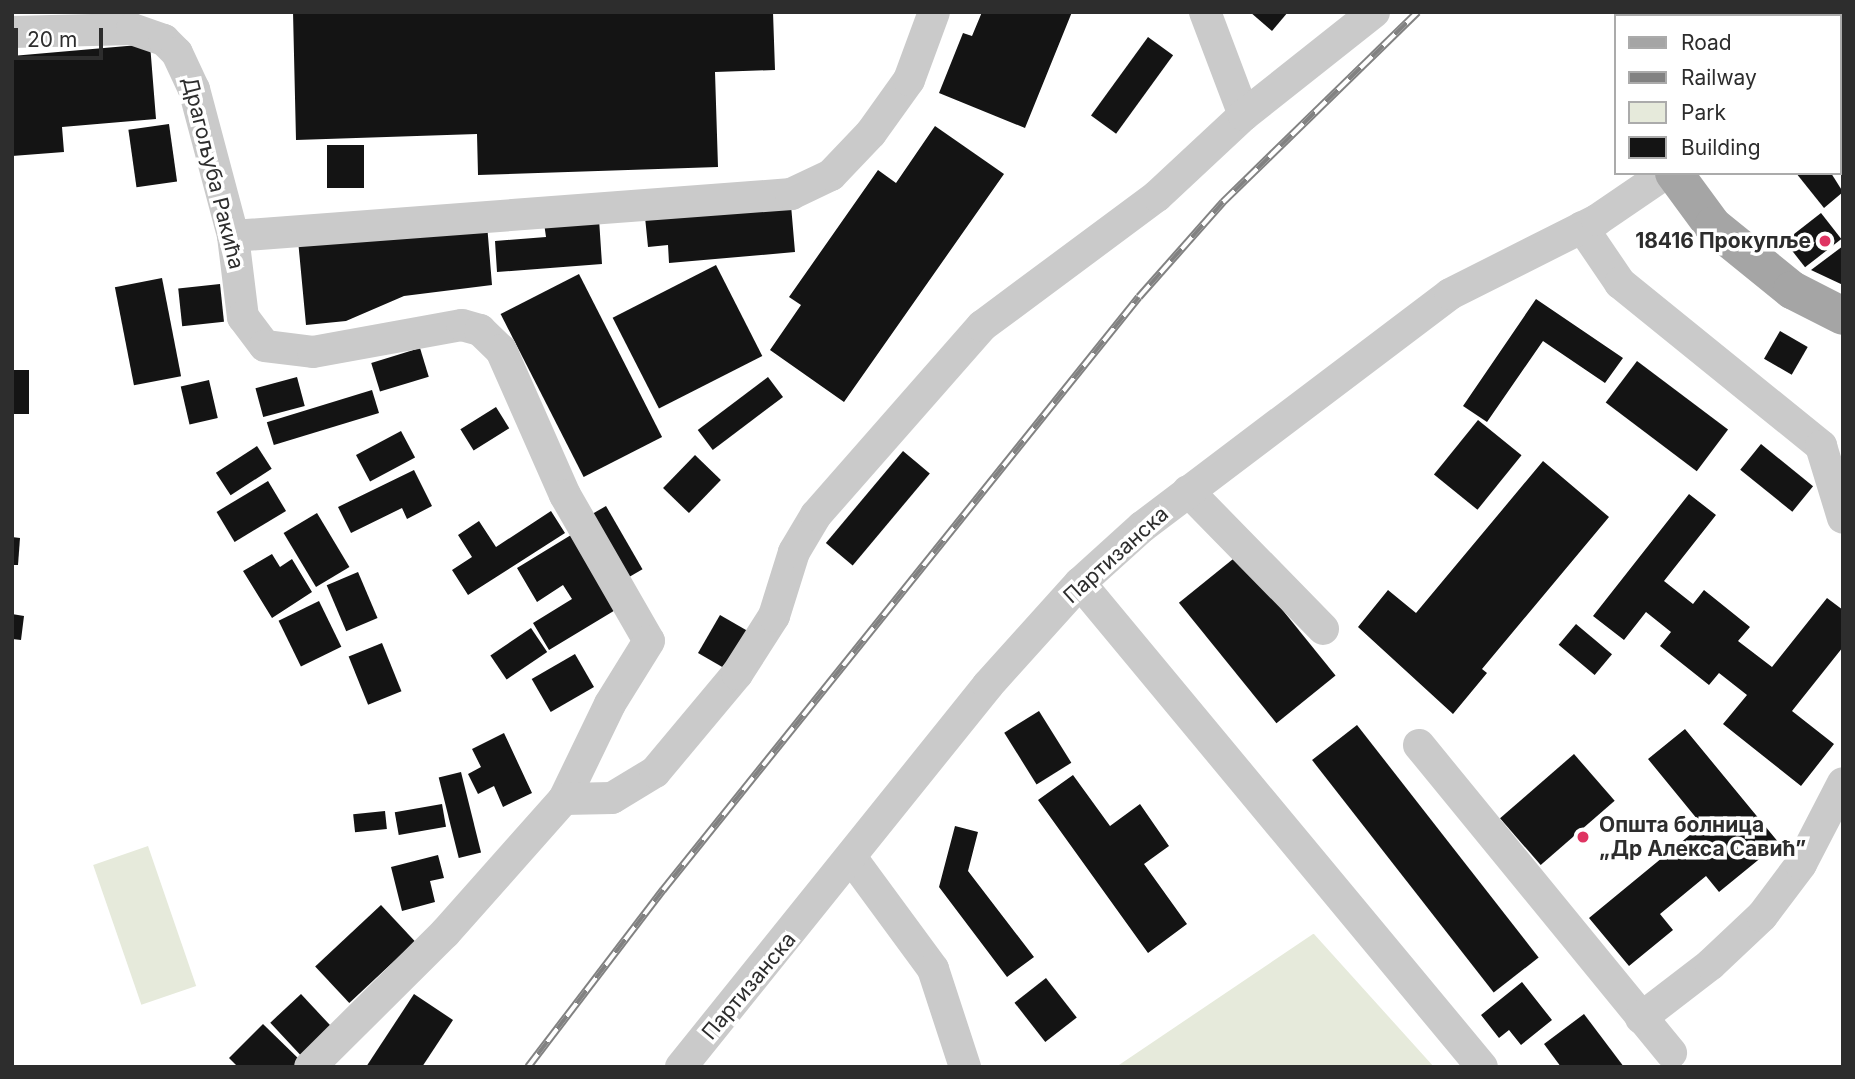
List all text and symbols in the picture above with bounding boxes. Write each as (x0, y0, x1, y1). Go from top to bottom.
scale bar (18, 14, 107, 58)
legend (1614, 14, 1841, 175)
text: 20 m (27, 27, 77, 52)
text: Road (1681, 30, 1732, 55)
text: Railway (1681, 65, 1757, 90)
street label: Драгољуба Ракића (177, 74, 249, 272)
text: Park (1681, 100, 1726, 125)
text: Building (1681, 135, 1761, 160)
place label: 18416 Прокупље (1635, 228, 1811, 254)
marker: 18416 Прокупље (1817, 233, 1833, 249)
street label: Партизанска (1058, 501, 1174, 609)
place label: Општа болница „Др Алекса Савић” (1599, 812, 1806, 862)
marker: Општа болница „Др Алекса Савић” (1573, 827, 1593, 847)
street label: Партизанска (697, 927, 801, 1045)

